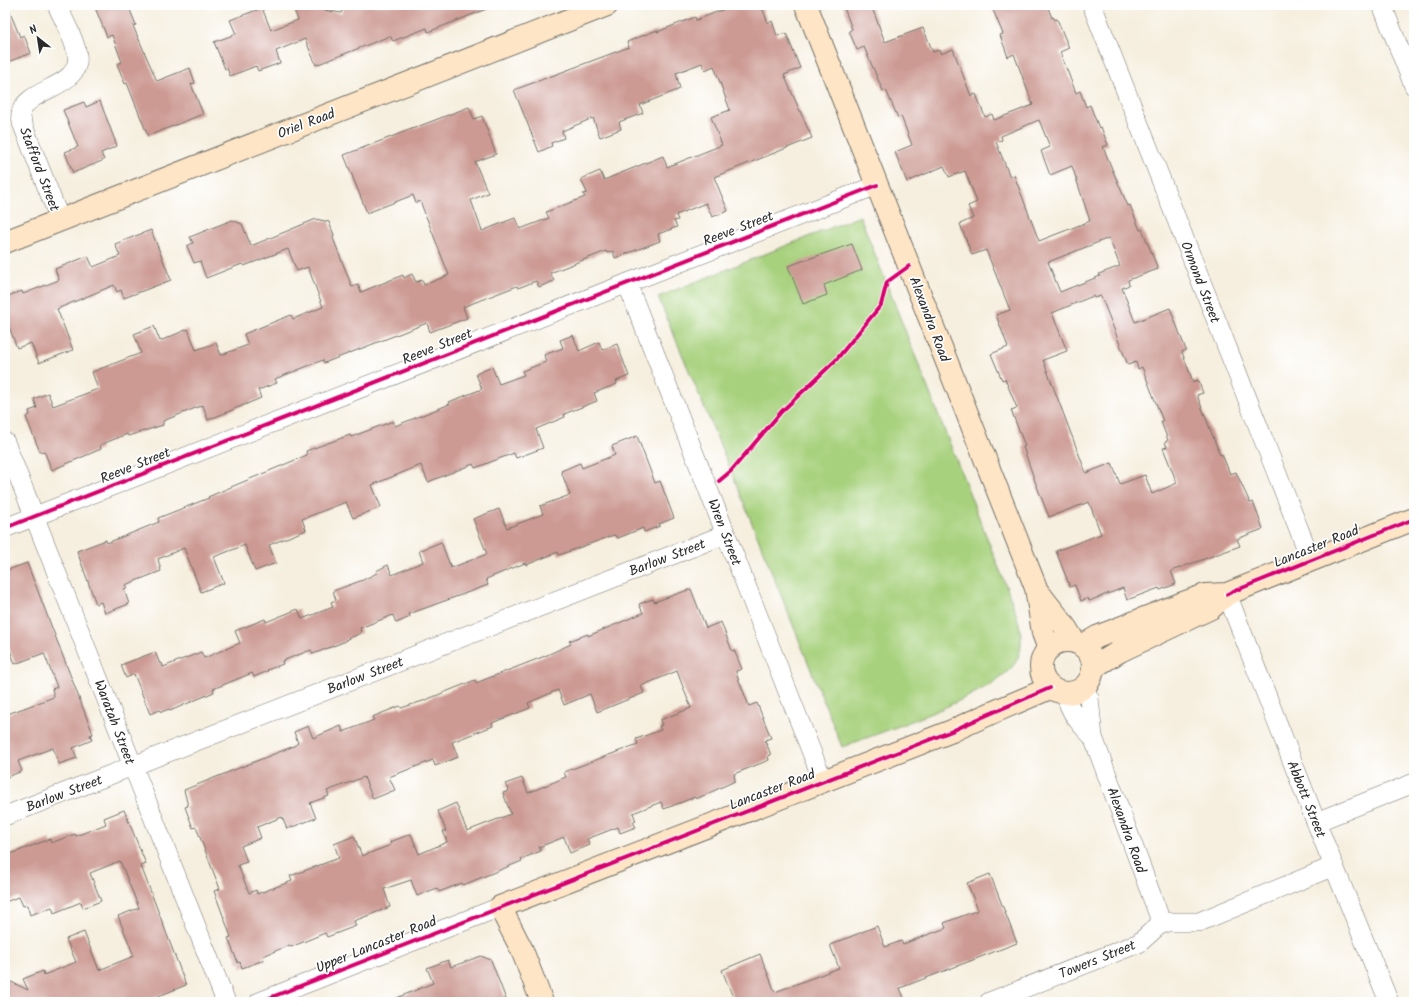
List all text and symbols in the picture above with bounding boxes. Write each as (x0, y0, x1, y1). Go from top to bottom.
north arrow (18, 18, 58, 58)
text: N (26, 21, 41, 40)
street label: Oriel Road (274, 103, 339, 145)
street label: Stafford Street (13, 124, 65, 215)
street label: Reeve Street (700, 205, 777, 252)
street label: Ormond Street (1174, 238, 1226, 327)
street label: Alexandra Road (903, 273, 956, 366)
street label: Reeve Street (399, 323, 476, 371)
street label: Reeve Street (97, 442, 174, 490)
street label: Wren Street (701, 496, 747, 570)
street label: Lancaster Road (1270, 519, 1363, 574)
street label: Barlow Street (626, 533, 709, 583)
street label: Barlow Street (324, 651, 407, 701)
street label: Waratah Street (88, 677, 141, 769)
street label: Abbott Street (1281, 757, 1332, 842)
street label: Lancaster Road (726, 763, 819, 816)
street label: Barlow Street (23, 769, 106, 819)
street label: Alexandra Road (1100, 784, 1152, 877)
street label: Upper Lancaster Road (313, 910, 441, 979)
street label: Towers Street (1056, 934, 1140, 985)

